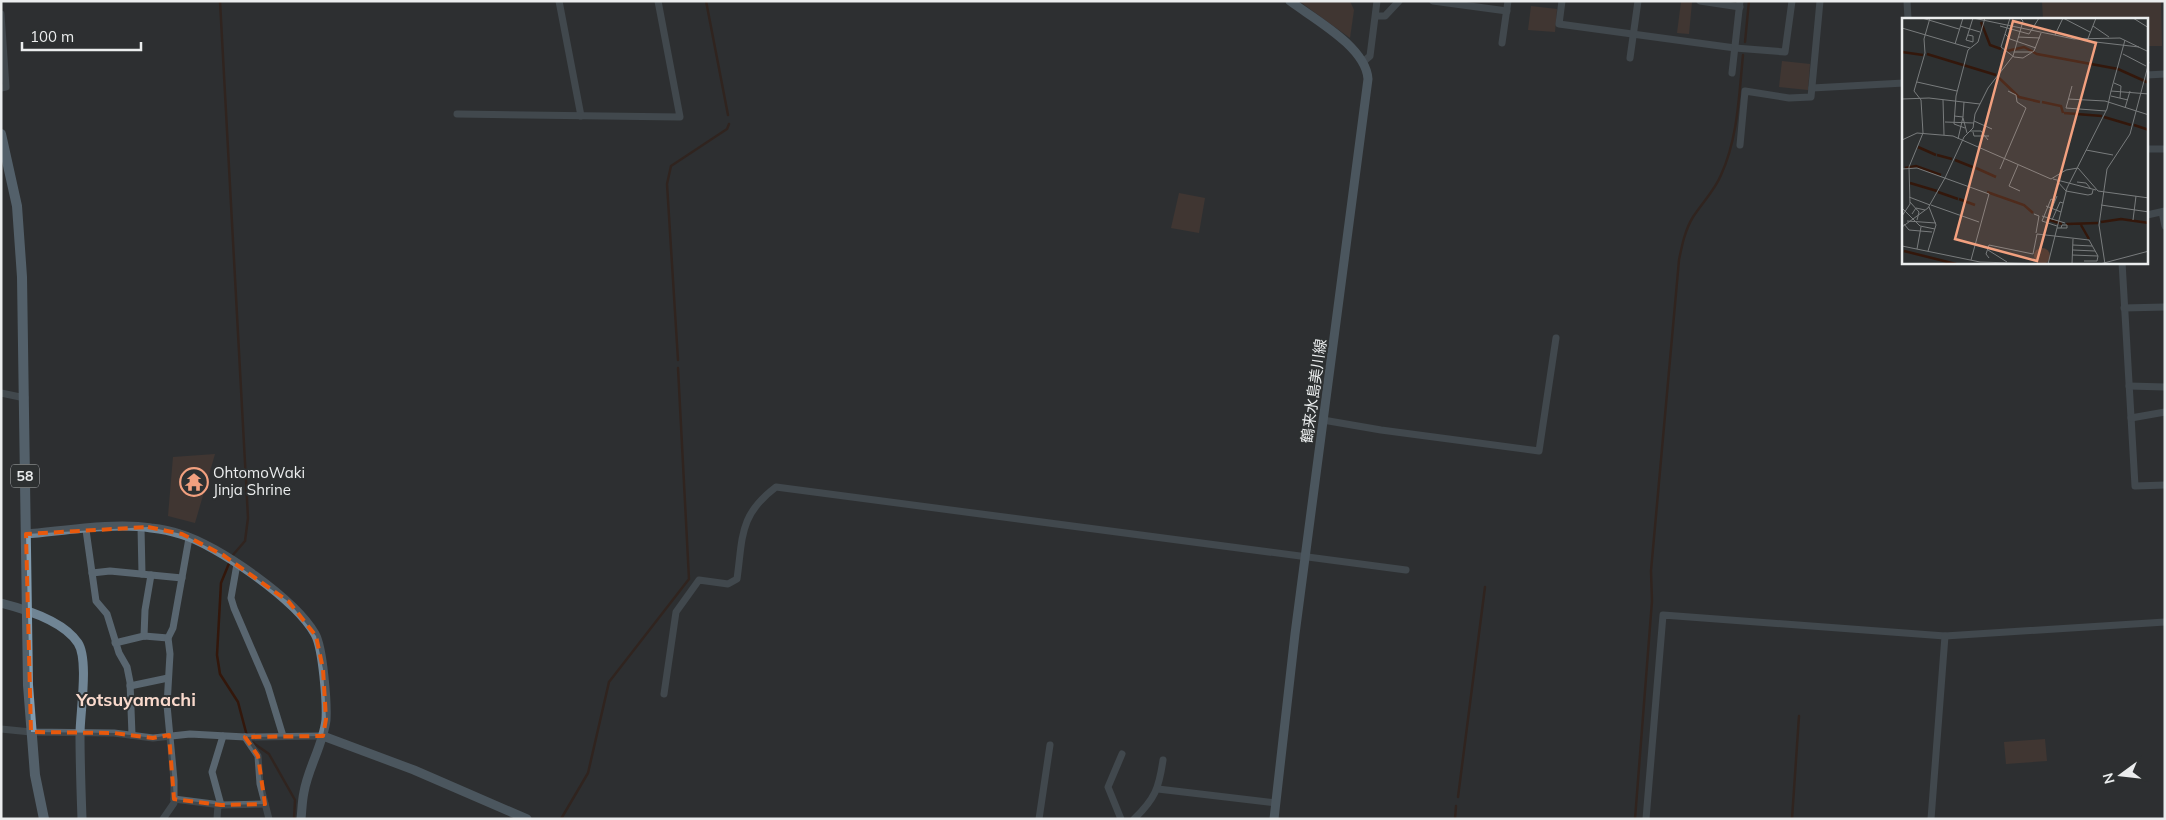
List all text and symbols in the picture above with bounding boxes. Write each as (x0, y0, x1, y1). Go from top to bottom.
inset map (1902, 18, 2148, 264)
scale bar (22, 20, 141, 52)
text: 100 m (30, 27, 74, 46)
street label: 鶴来水島美川線 (1297, 338, 1330, 444)
place label: OhtomoWaki Jinja Shrine (213, 463, 305, 499)
road number: 58 (11, 464, 39, 488)
temple icon: OhtomoWaki Jinja Shrine (179, 467, 209, 497)
district label: Yotsuyamachi (75, 688, 196, 711)
north arrow (2096, 750, 2146, 800)
text: N (2098, 771, 2119, 786)

